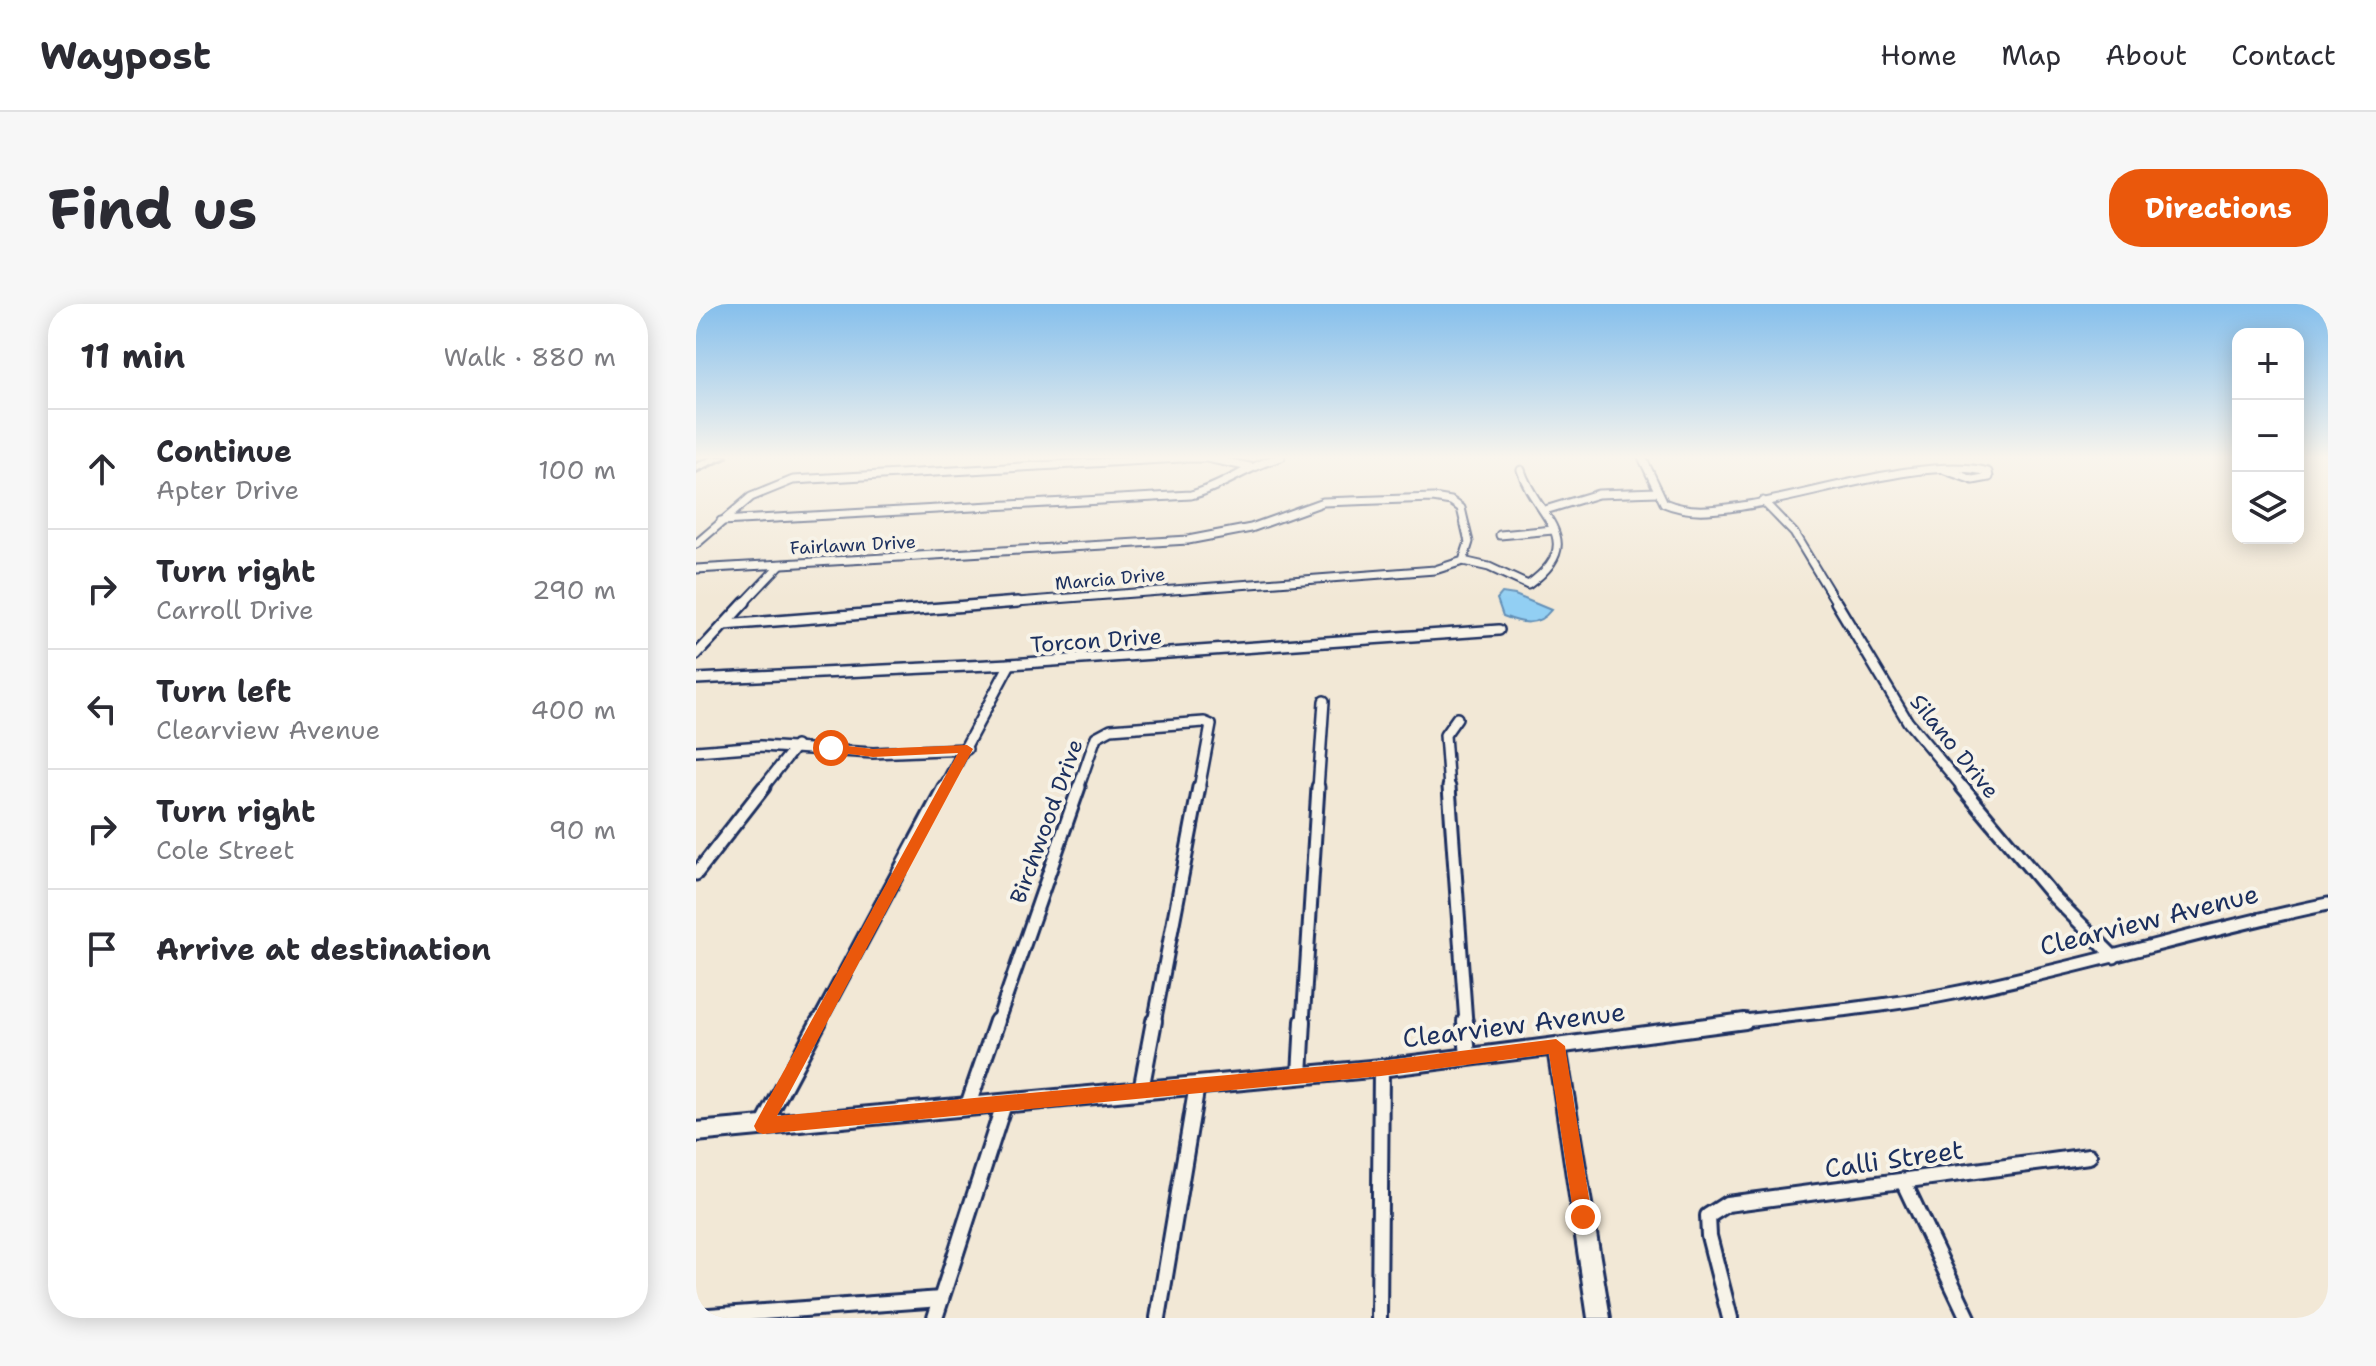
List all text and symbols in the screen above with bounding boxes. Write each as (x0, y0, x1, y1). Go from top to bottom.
text: Waypost (40, 30, 211, 81)
text: Home (1880, 36, 1957, 74)
text: Map (2001, 36, 2061, 74)
text: About (2105, 36, 2187, 74)
text: Contact (2231, 36, 2336, 74)
button: Directions (2109, 169, 2328, 247)
text: Find us (48, 171, 257, 246)
map controls (2232, 328, 2304, 544)
button: + (2232, 328, 2304, 400)
text: 11 min (80, 333, 185, 379)
text: Walk · 880 m (443, 339, 616, 374)
button: − (2232, 400, 2304, 472)
text: Continue (156, 431, 292, 472)
icon: ahead (80, 447, 124, 491)
text: 100 m (538, 452, 616, 487)
text: Apter Drive (156, 472, 299, 507)
button: layers (2232, 472, 2304, 544)
street label: Fairlawn Drive (789, 530, 917, 560)
text: Turn right (156, 551, 315, 592)
street label: Marcia Drive (1054, 562, 1166, 596)
icon: right (80, 567, 124, 611)
text: 290 m (532, 572, 616, 607)
text: Carroll Drive (156, 592, 314, 627)
street label: Torcon Drive (1029, 621, 1163, 660)
text: Turn left (156, 671, 291, 712)
icon: left (80, 687, 124, 731)
street label: Silano Drive (1903, 688, 2006, 805)
text: 400 m (531, 692, 616, 727)
text: Clearview Avenue (156, 712, 380, 747)
route start (813, 730, 849, 766)
street label: Birchwood Drive (1003, 735, 1090, 907)
text: Turn right (156, 791, 315, 832)
icon: right (80, 807, 124, 851)
text: 90 m (549, 812, 616, 847)
text: Cole Street (156, 832, 295, 867)
street label: Clearview Avenue (2036, 875, 2262, 964)
icon: arrive (80, 927, 124, 971)
text: Arrive at destination (156, 929, 491, 970)
street label: Clearview Avenue (1401, 993, 1627, 1056)
street label: Calli Street (1822, 1131, 1966, 1186)
route end (1565, 1199, 1601, 1235)

